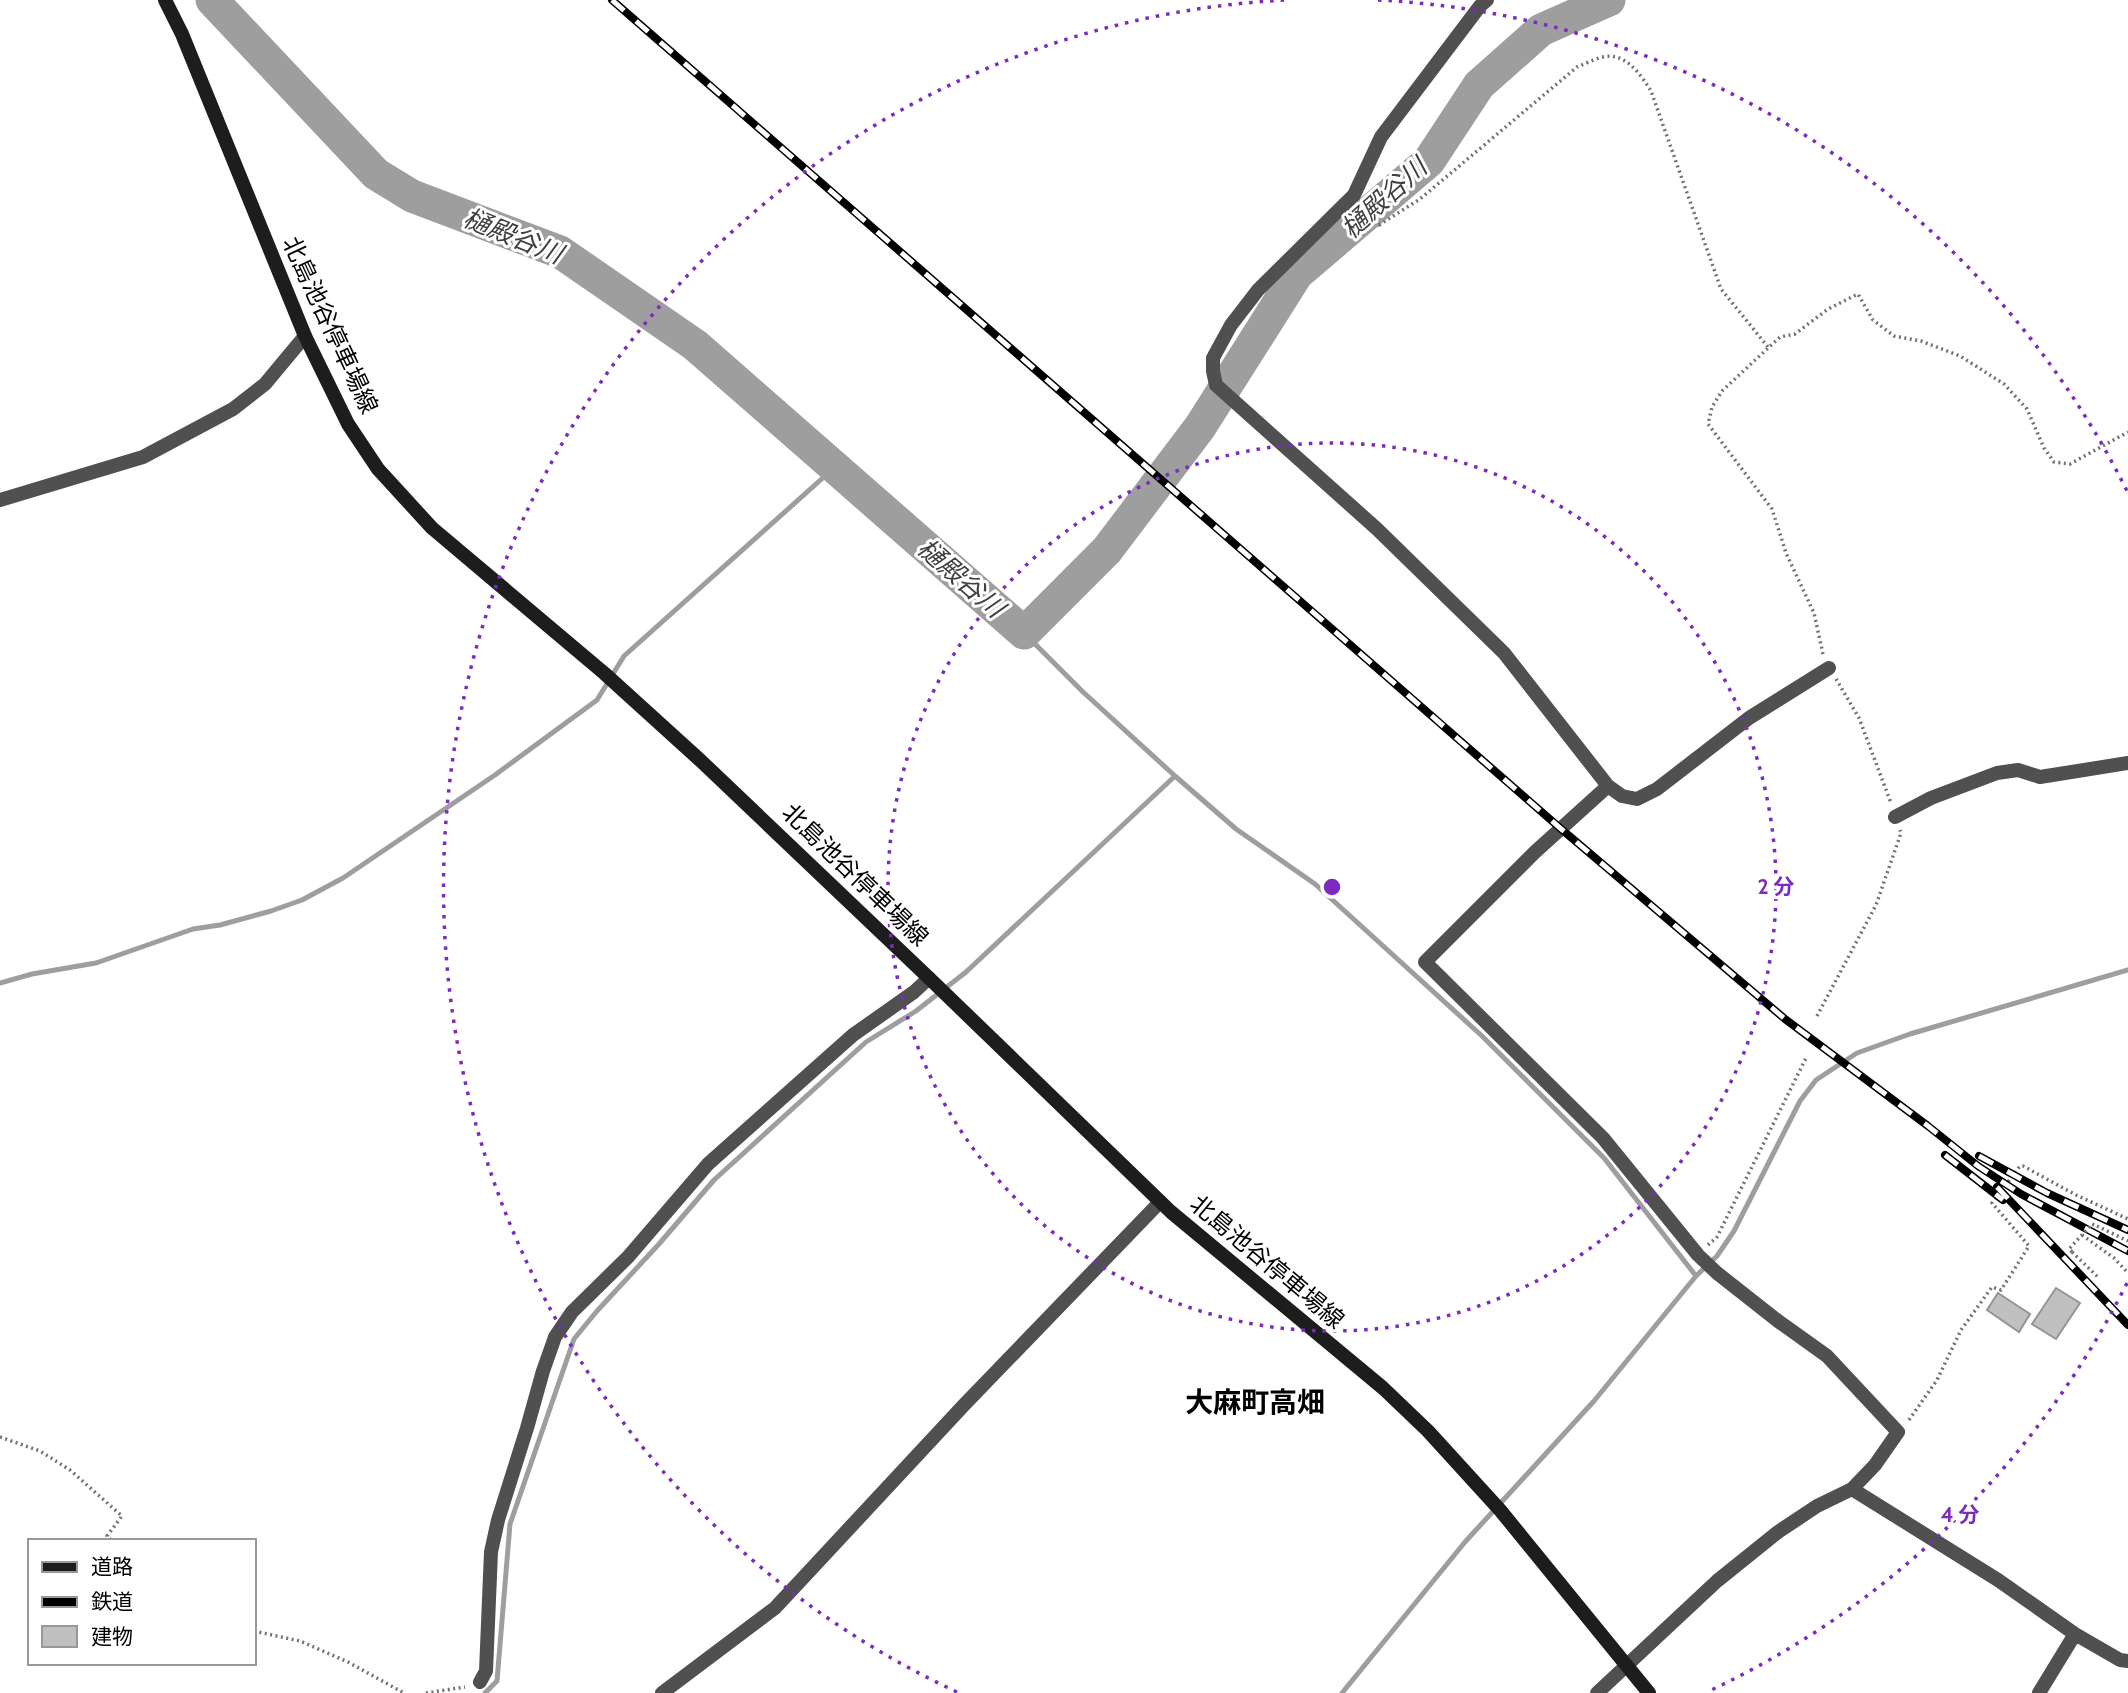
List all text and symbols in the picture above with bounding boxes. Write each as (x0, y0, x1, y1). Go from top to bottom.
water label: 樋殿谷川 (1335, 149, 1436, 245)
water label: 樋殿谷川 (459, 202, 570, 271)
street label: 北島池谷停車場線 (277, 232, 384, 418)
water label: 樋殿谷川 (911, 532, 1013, 626)
street label: 北島池谷停車場線 (776, 798, 934, 952)
text: 2 分 (1758, 874, 1794, 899)
centre of rings (1320, 875, 1344, 899)
street label: 北島池谷停車場線 (1184, 1189, 1350, 1334)
district label: 大麻町高畑 (1185, 1385, 1325, 1419)
text: 4 分 (1941, 1502, 1979, 1527)
legend (28, 1539, 256, 1665)
text: 道路 (91, 1554, 133, 1579)
text: 鉄道 (91, 1589, 133, 1614)
text: 建物 (91, 1624, 133, 1649)

